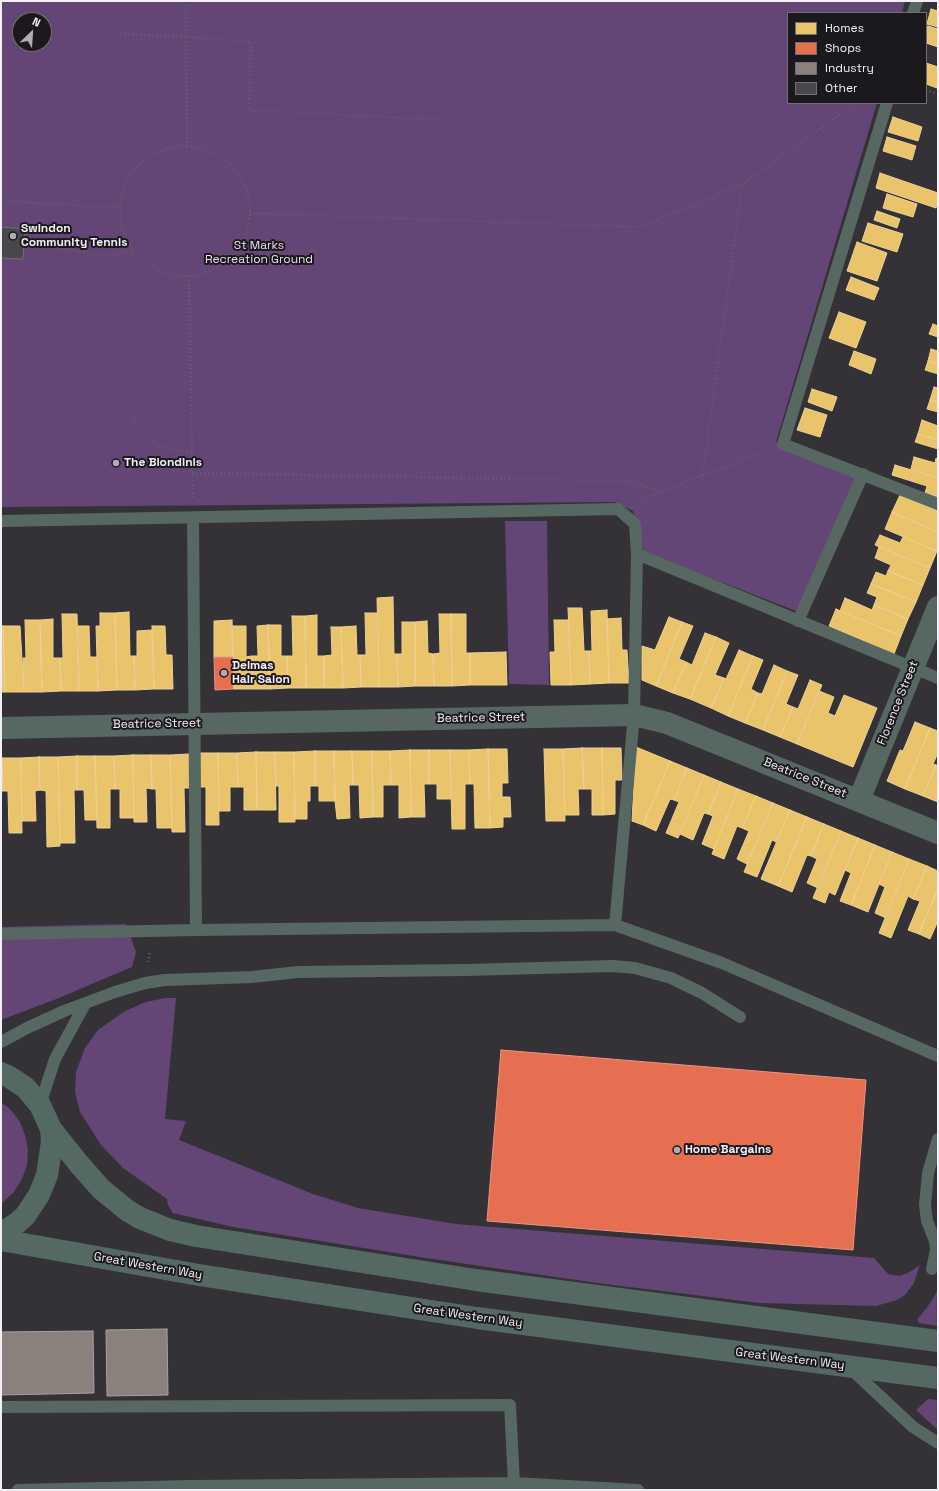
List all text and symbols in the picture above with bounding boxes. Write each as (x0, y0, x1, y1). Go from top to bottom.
north arrow (12, 12, 52, 52)
legend (787, 12, 927, 104)
text: N (30, 14, 43, 30)
text: Homes (825, 20, 864, 36)
text: Shops (825, 40, 861, 56)
text: Industry (825, 60, 874, 76)
text: Other (825, 80, 858, 96)
place label: Swindon Community Tennis (21, 222, 127, 250)
marker: Swindon Community Tennis (8, 231, 18, 241)
park label: St Marks Recreation Ground (205, 239, 313, 267)
place label: The Blondinis (124, 456, 202, 470)
marker: The Blondinis (111, 458, 121, 468)
place label: Delmas Hair Salon (232, 659, 290, 687)
street label: Florence Street (875, 659, 921, 747)
marker: Delmas Hair Salon (219, 668, 229, 678)
street label: Beatrice Street (437, 710, 525, 726)
street label: Beatrice Street (113, 716, 201, 732)
street label: Beatrice Street (761, 755, 849, 801)
place label: Home Bargains (685, 1143, 771, 1157)
marker: Home Bargains (672, 1145, 682, 1155)
street label: Great Western Way (93, 1249, 203, 1283)
street label: Great Western Way (413, 1301, 523, 1331)
street label: Great Western Way (735, 1345, 845, 1373)

